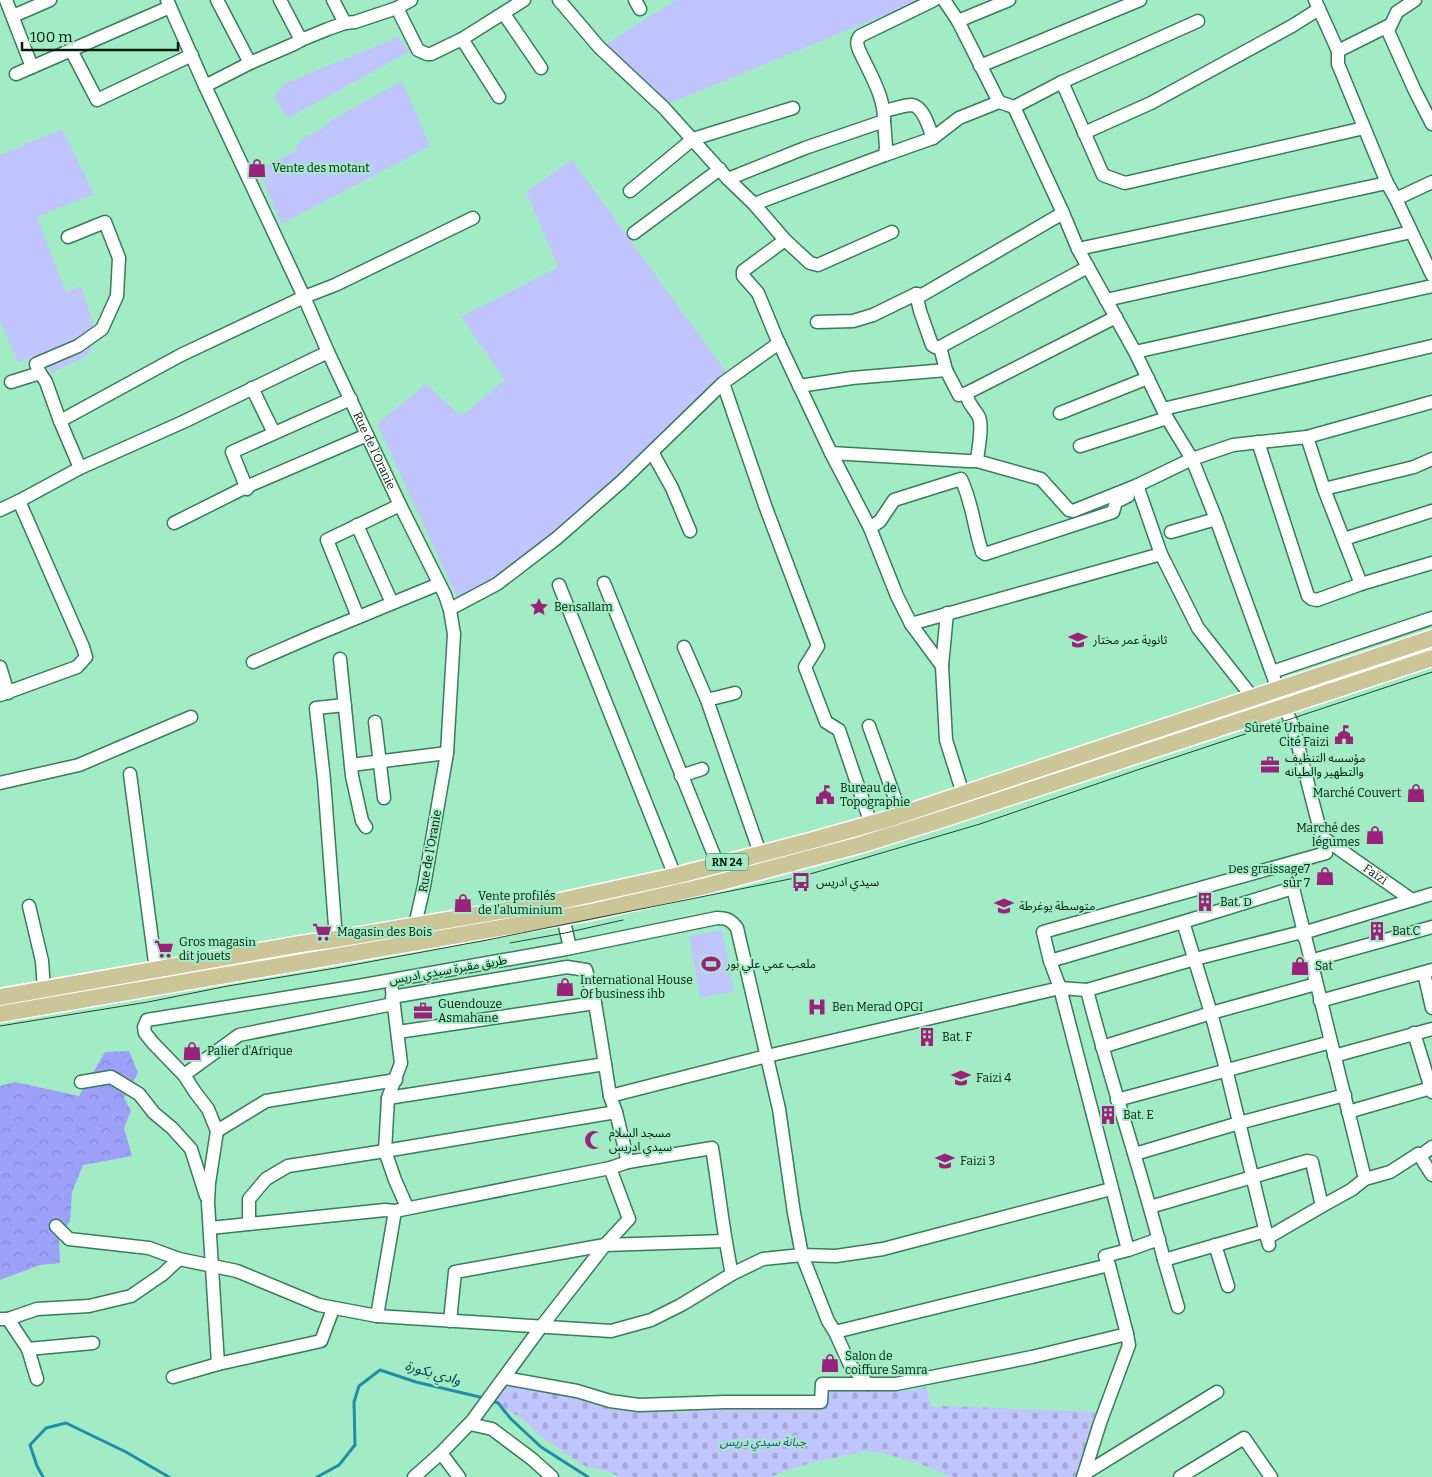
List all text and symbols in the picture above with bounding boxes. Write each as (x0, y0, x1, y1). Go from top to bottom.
scale bar (22, 20, 179, 52)
text: 100 m (30, 28, 73, 46)
shop icon: Vente des motant (246, 157, 268, 179)
place label: Vente des motant (272, 161, 370, 175)
street label: Rue de l'Oranie (350, 410, 399, 492)
place icon: Bensallam (528, 596, 550, 618)
place label: Bensallam (554, 600, 613, 614)
school or university icon: ثانوية عمر مختار (1067, 629, 1089, 651)
place label: ثانوية عمر مختار (1092, 633, 1168, 647)
place label: Sûreté Urbaine Cité Faizi (1244, 721, 1329, 749)
public building icon: Sûreté Urbaine Cité Faizi (1333, 724, 1355, 746)
place label: مؤسسه التنظيف والتطهير والطيانه (1285, 751, 1366, 779)
office icon: مؤسسه التنظيف والتطهير والطيانه (1259, 754, 1281, 776)
place label: Bureau de Topographie (840, 781, 910, 809)
shop icon: Marché Couvert (1405, 782, 1427, 804)
public building icon: Bureau de Topographie (814, 784, 836, 806)
place label: Marché Couvert (1313, 786, 1402, 800)
street label: Rue de l'Oranie (416, 808, 444, 894)
place label: Marché des légumes (1296, 821, 1360, 849)
shop icon: Marché des légumes (1364, 824, 1386, 846)
road number: RN 24 (706, 854, 748, 870)
street label: Faïzi (1361, 861, 1390, 888)
place label: Des graissage7 sûr 7 (1228, 862, 1310, 890)
shop icon: Des graissage7 sûr 7 (1314, 865, 1336, 887)
bus stop icon: سيدي ادريس (790, 871, 812, 893)
place label: سيدي ادريس (816, 875, 879, 892)
place label: Vente profilés de l'aluminium (478, 889, 563, 917)
building icon: Bat. D (1194, 891, 1216, 913)
shop icon: Vente profilés de l'aluminium (452, 892, 474, 914)
school or university icon: متوسطة يوغرطة (993, 895, 1015, 917)
place label: Bat. D (1220, 895, 1252, 909)
place label: متوسطة يوغرطة (1019, 899, 1095, 913)
building icon: Bat.C (1366, 920, 1388, 942)
supermarket icon: Magasin des Bois (311, 921, 333, 943)
place label: Bat.C (1392, 924, 1420, 938)
place label: Magasin des Bois (337, 925, 432, 939)
place label: Gros magasin dit jouets (179, 935, 256, 963)
supermarket icon: Gros magasin dit jouets (153, 938, 175, 960)
street label: طريق مقبرة سيدي ادريس (388, 953, 508, 990)
sports icon: ملعب عمي علي بور (700, 953, 722, 975)
shop icon: Sat (1289, 955, 1311, 977)
place label: ملعب عمي علي بور (725, 957, 816, 974)
place label: Sat (1315, 959, 1333, 973)
place label: International House Of business ihb (580, 973, 693, 1001)
shop icon: International House Of business ihb (554, 976, 576, 998)
hospital icon: Ben Merad OPGI (806, 996, 828, 1018)
place label: Guendouze Asmahane (438, 997, 502, 1025)
office icon: Guendouze Asmahane (412, 1000, 434, 1022)
place label: Ben Merad OPGI (832, 1000, 923, 1014)
building icon: Bat. F (916, 1026, 938, 1048)
place label: Bat. F (942, 1030, 972, 1044)
shop icon: Palier d'Afrique (181, 1040, 203, 1062)
place label: Palier d'Afrique (207, 1044, 293, 1058)
school or university icon: Faizi 4 (950, 1067, 972, 1089)
place label: Faizi 4 (976, 1071, 1011, 1085)
building icon: Bat. E (1097, 1104, 1119, 1126)
place label: Bat. E (1123, 1108, 1154, 1122)
place label: مسجد السلام سيدي ادريس (609, 1126, 672, 1157)
mosque icon: مسجد السلام سيدي ادريس (583, 1129, 605, 1151)
school or university icon: Faizi 3 (934, 1150, 956, 1172)
place label: Faizi 3 (960, 1154, 995, 1168)
place label: Salon de coiffure Samra (845, 1349, 928, 1377)
shop icon: Salon de coiffure Samra (819, 1352, 841, 1374)
water label: وادي بكورة (402, 1357, 463, 1391)
park label: جبانة سيدي دريس (720, 1435, 807, 1452)

